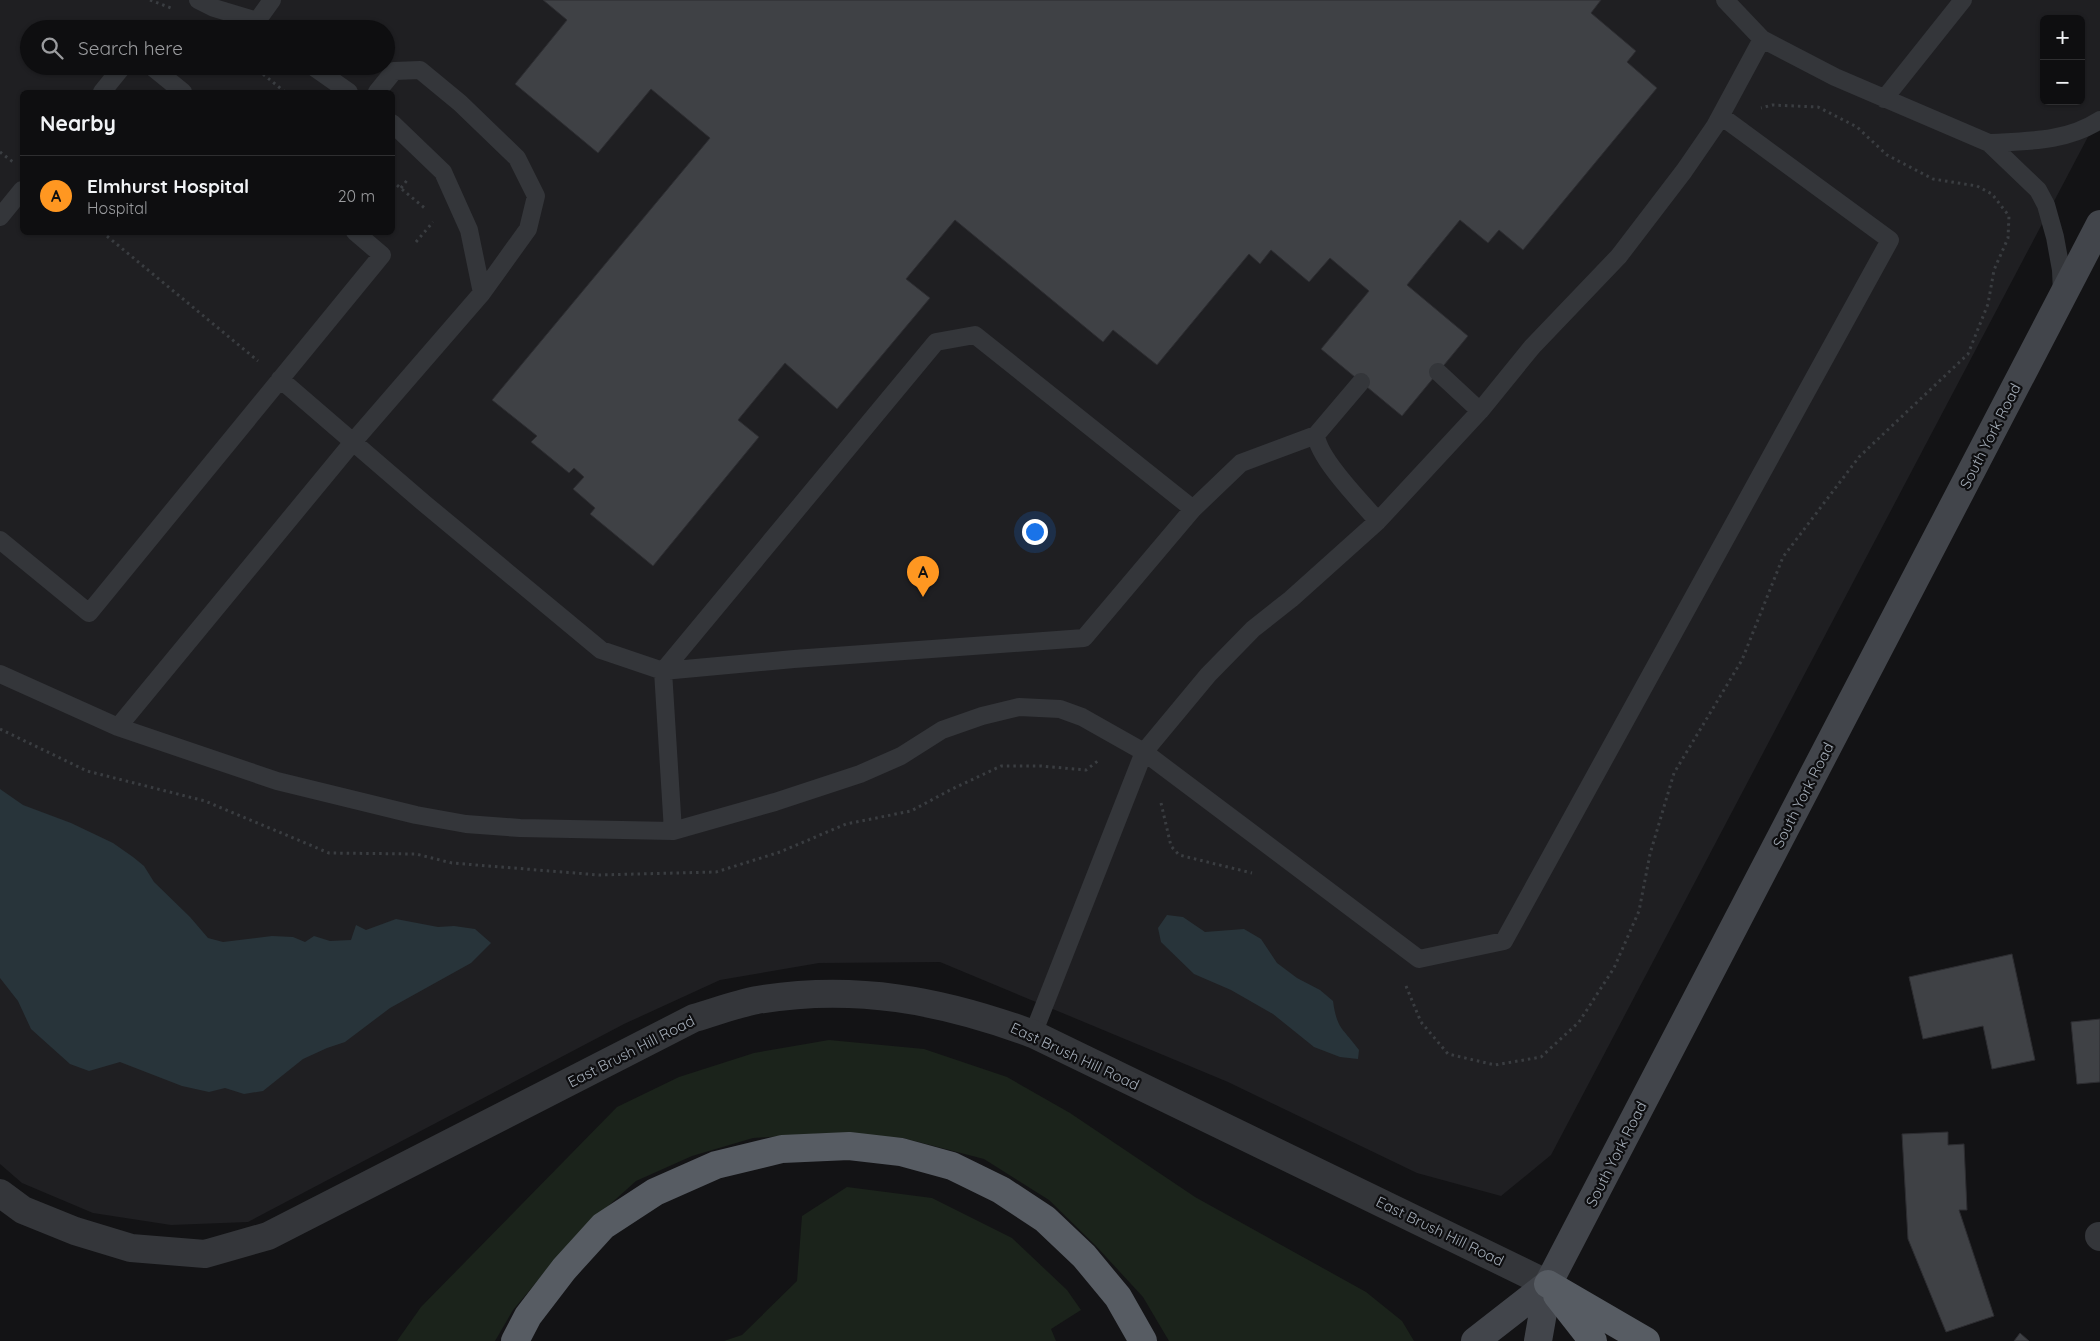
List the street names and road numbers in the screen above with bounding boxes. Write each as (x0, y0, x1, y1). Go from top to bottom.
street label: South York Road (1955, 380, 2025, 492)
street label: South York Road (1768, 739, 1838, 851)
street label: East Brush Hill Road (564, 1011, 698, 1091)
street label: East Brush Hill Road (1008, 1018, 1142, 1094)
street label: South York Road (1581, 1098, 1651, 1210)
street label: East Brush Hill Road (1373, 1192, 1507, 1270)

